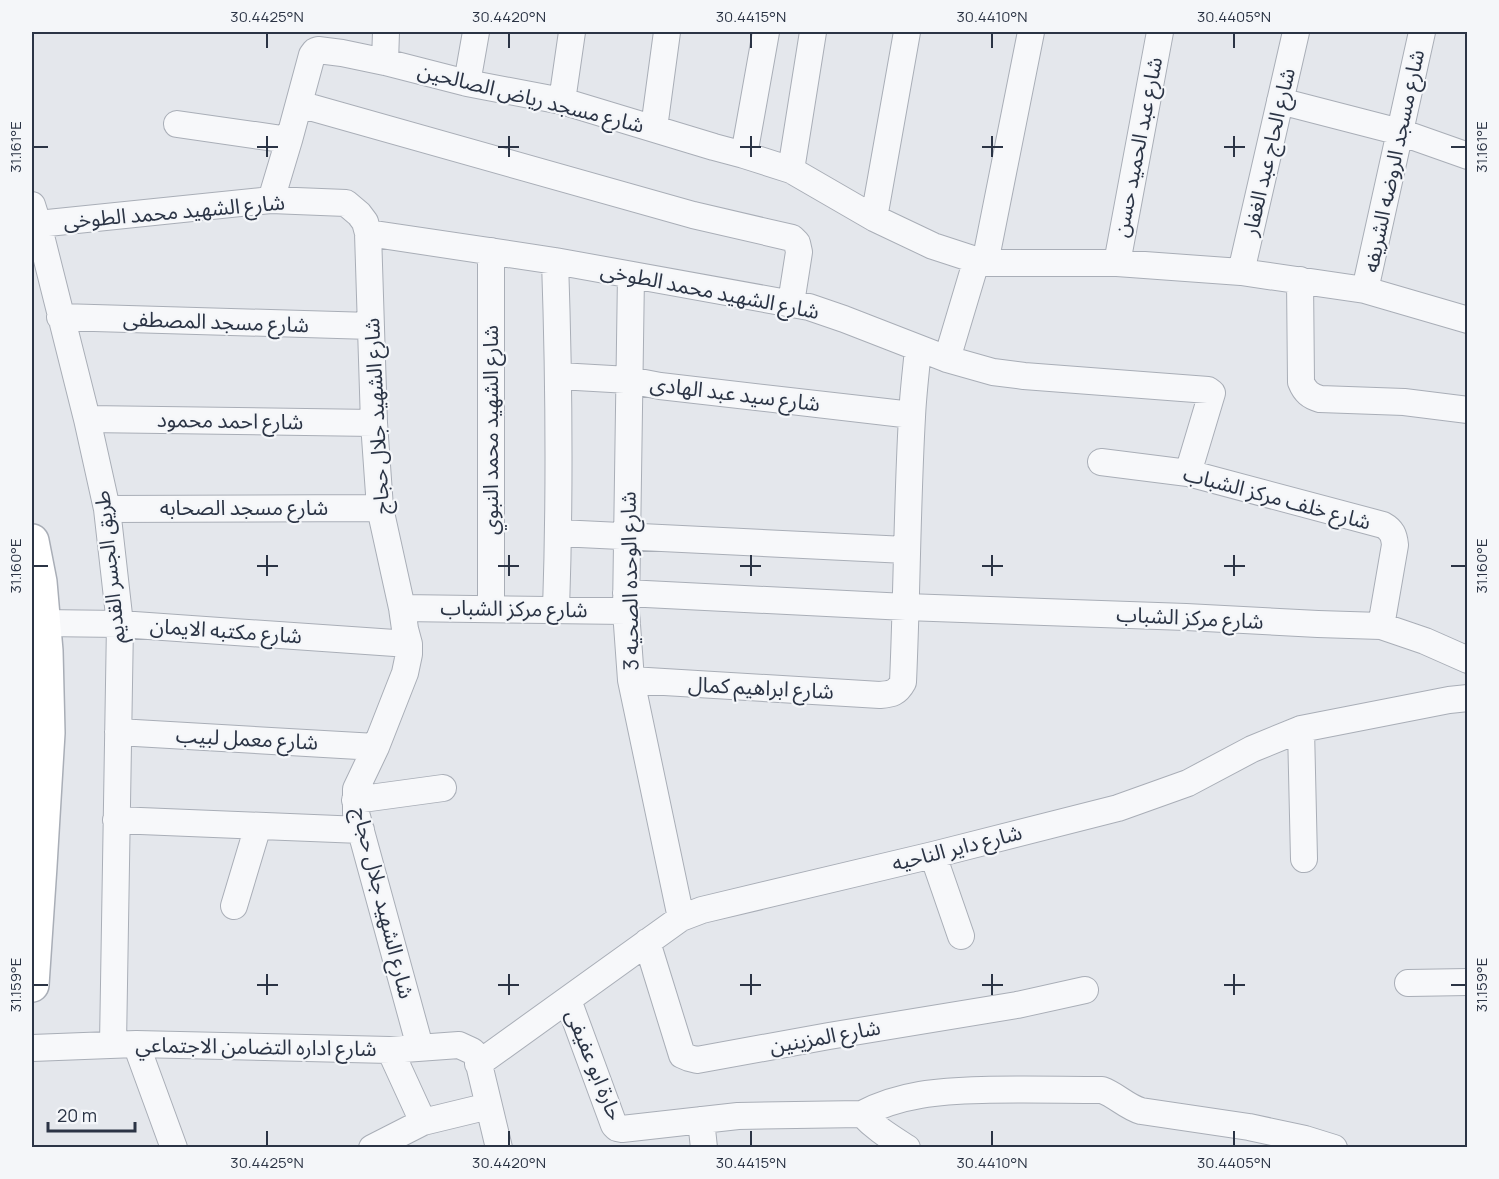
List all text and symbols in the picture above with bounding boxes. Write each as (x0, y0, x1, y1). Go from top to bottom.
text: 30.4425°N (230, 6, 304, 27)
text: 30.4420°N (472, 6, 546, 27)
text: 30.4415°N (716, 6, 786, 27)
text: 30.4410°N (956, 6, 1028, 27)
text: 30.4405°N (1197, 6, 1271, 27)
street label: شارع مسجد الروضه الشريفه (1356, 47, 1432, 275)
street label: شارع عبد الحميد حسن (1106, 54, 1170, 240)
street label: شارع مسجد رياض الصالحين (415, 55, 647, 141)
street label: شارع الحاج عبد الغفار (1235, 65, 1303, 240)
text: 31.161°E (5, 121, 26, 173)
text: 31.161°E (1471, 121, 1492, 173)
street label: شارع الشهيد محمد الطوخى (62, 187, 286, 237)
street label: شارع الشهيد محمد الطوخى (598, 255, 822, 327)
street label: شارع مسجد المصطفى (123, 304, 309, 340)
street label: شارع الشهيد جلال حجاج (357, 317, 397, 515)
street label: شارع الشهيد محمد النبوي (476, 325, 507, 535)
street label: شارع سيد عبد الهادى (648, 369, 822, 419)
street label: شارع احمد محمود (157, 405, 303, 437)
street label: شارع خلف مركز الشباب (1180, 459, 1374, 537)
street label: طريق الجسر القديم (87, 489, 133, 645)
street label: شارع الوحده الصحيه 3 (613, 491, 647, 671)
street label: شارع مسجد الصحابه (160, 493, 328, 523)
text: 31.160°E (5, 538, 26, 594)
text: 31.160°E (1471, 538, 1492, 594)
street label: شارع مركز الشباب (440, 593, 588, 625)
street label: شارع مركز الشباب (1116, 599, 1264, 637)
street label: شارع مكتبه الايمان (149, 611, 303, 651)
street label: شارع ابراهيم كمال (687, 669, 835, 707)
street label: شارع معمل لبيب (175, 720, 319, 758)
street label: شارع الشهيد جلال حجاج (345, 804, 421, 1002)
street label: شارع داير الناحيه (889, 817, 1025, 879)
text: 31.159°E (5, 958, 26, 1012)
text: 31.159°E (1471, 958, 1492, 1012)
street label: حارة ابو عفيفى (560, 1005, 630, 1124)
street label: شارع المزينين (767, 1012, 883, 1062)
street label: شارع اداره التضامن الاجتماعي (135, 1030, 377, 1065)
scale bar (48, 1095, 135, 1133)
text: 20 m (57, 1103, 97, 1127)
text: 30.4425°N (230, 1152, 304, 1173)
text: 30.4420°N (472, 1152, 546, 1173)
text: 30.4415°N (716, 1152, 786, 1173)
text: 30.4410°N (956, 1152, 1028, 1173)
text: 30.4405°N (1197, 1152, 1271, 1173)

